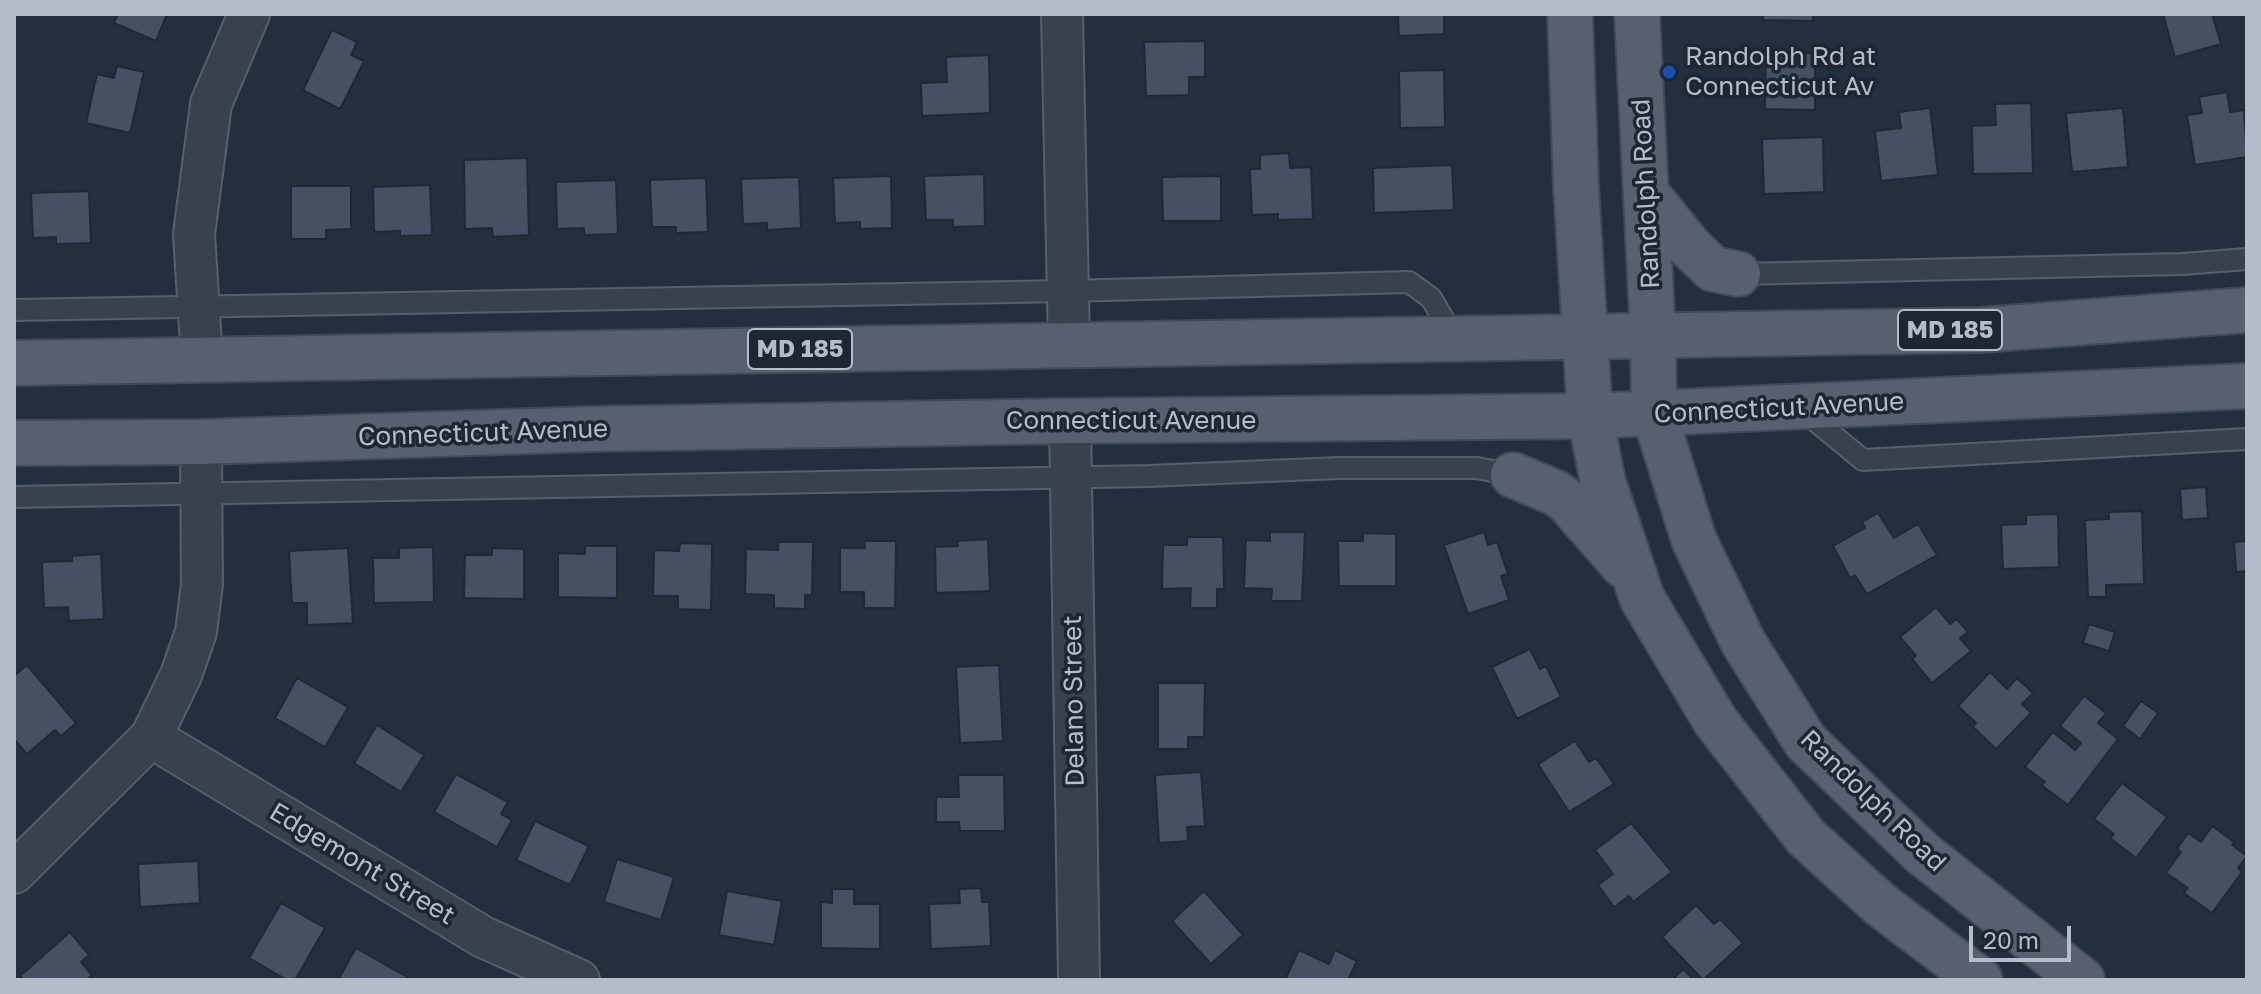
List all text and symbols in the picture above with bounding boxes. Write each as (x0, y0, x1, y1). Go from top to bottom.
place label: Randolph Rd at Connecticut Av (1685, 41, 1876, 102)
marker: Randolph Rd at Connecticut Av (1660, 63, 1678, 81)
street label: Randolph Road (1625, 98, 1667, 290)
road number: MD 185 (1898, 310, 2002, 350)
road number: MD 185 (748, 329, 852, 369)
street label: Connecticut Avenue (1653, 386, 1905, 430)
street label: Connecticut Avenue (1006, 405, 1256, 437)
street label: Connecticut Avenue (357, 413, 609, 453)
street label: Delano Street (1057, 615, 1091, 787)
street label: Randolph Road (1794, 724, 1952, 878)
street label: Edgemont Street (264, 796, 460, 932)
scale bar (1973, 910, 2075, 960)
text: 20 m (1983, 925, 2039, 954)

